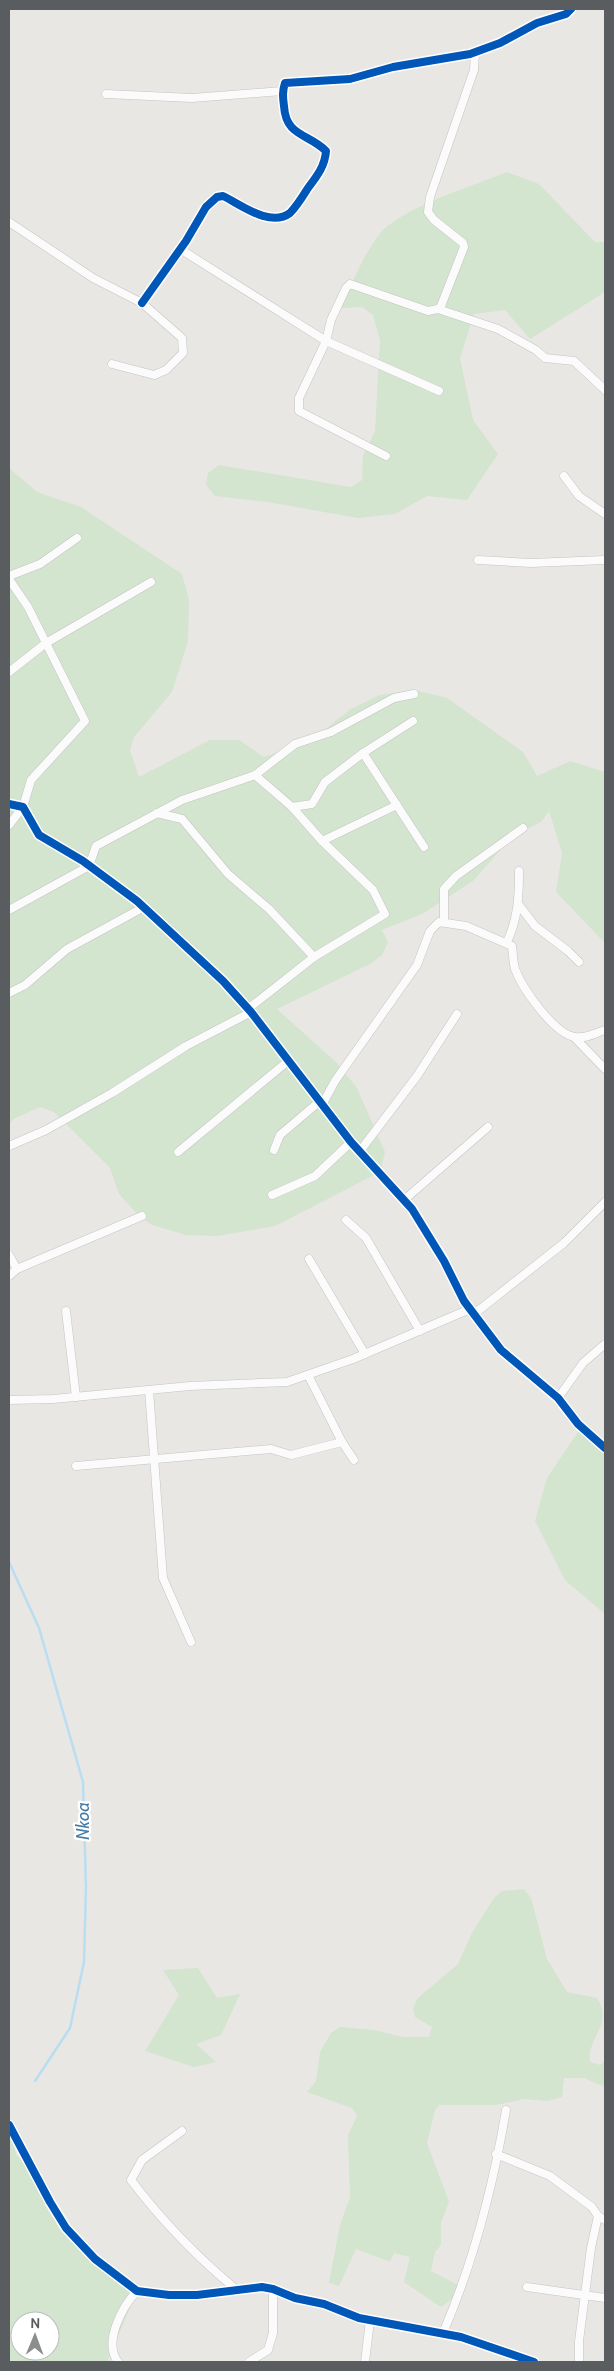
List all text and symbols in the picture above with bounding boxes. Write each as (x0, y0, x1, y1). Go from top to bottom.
water label: Nkoa (72, 1802, 94, 1840)
north arrow (10, 2311, 60, 2361)
text: N (30, 2314, 40, 2332)

